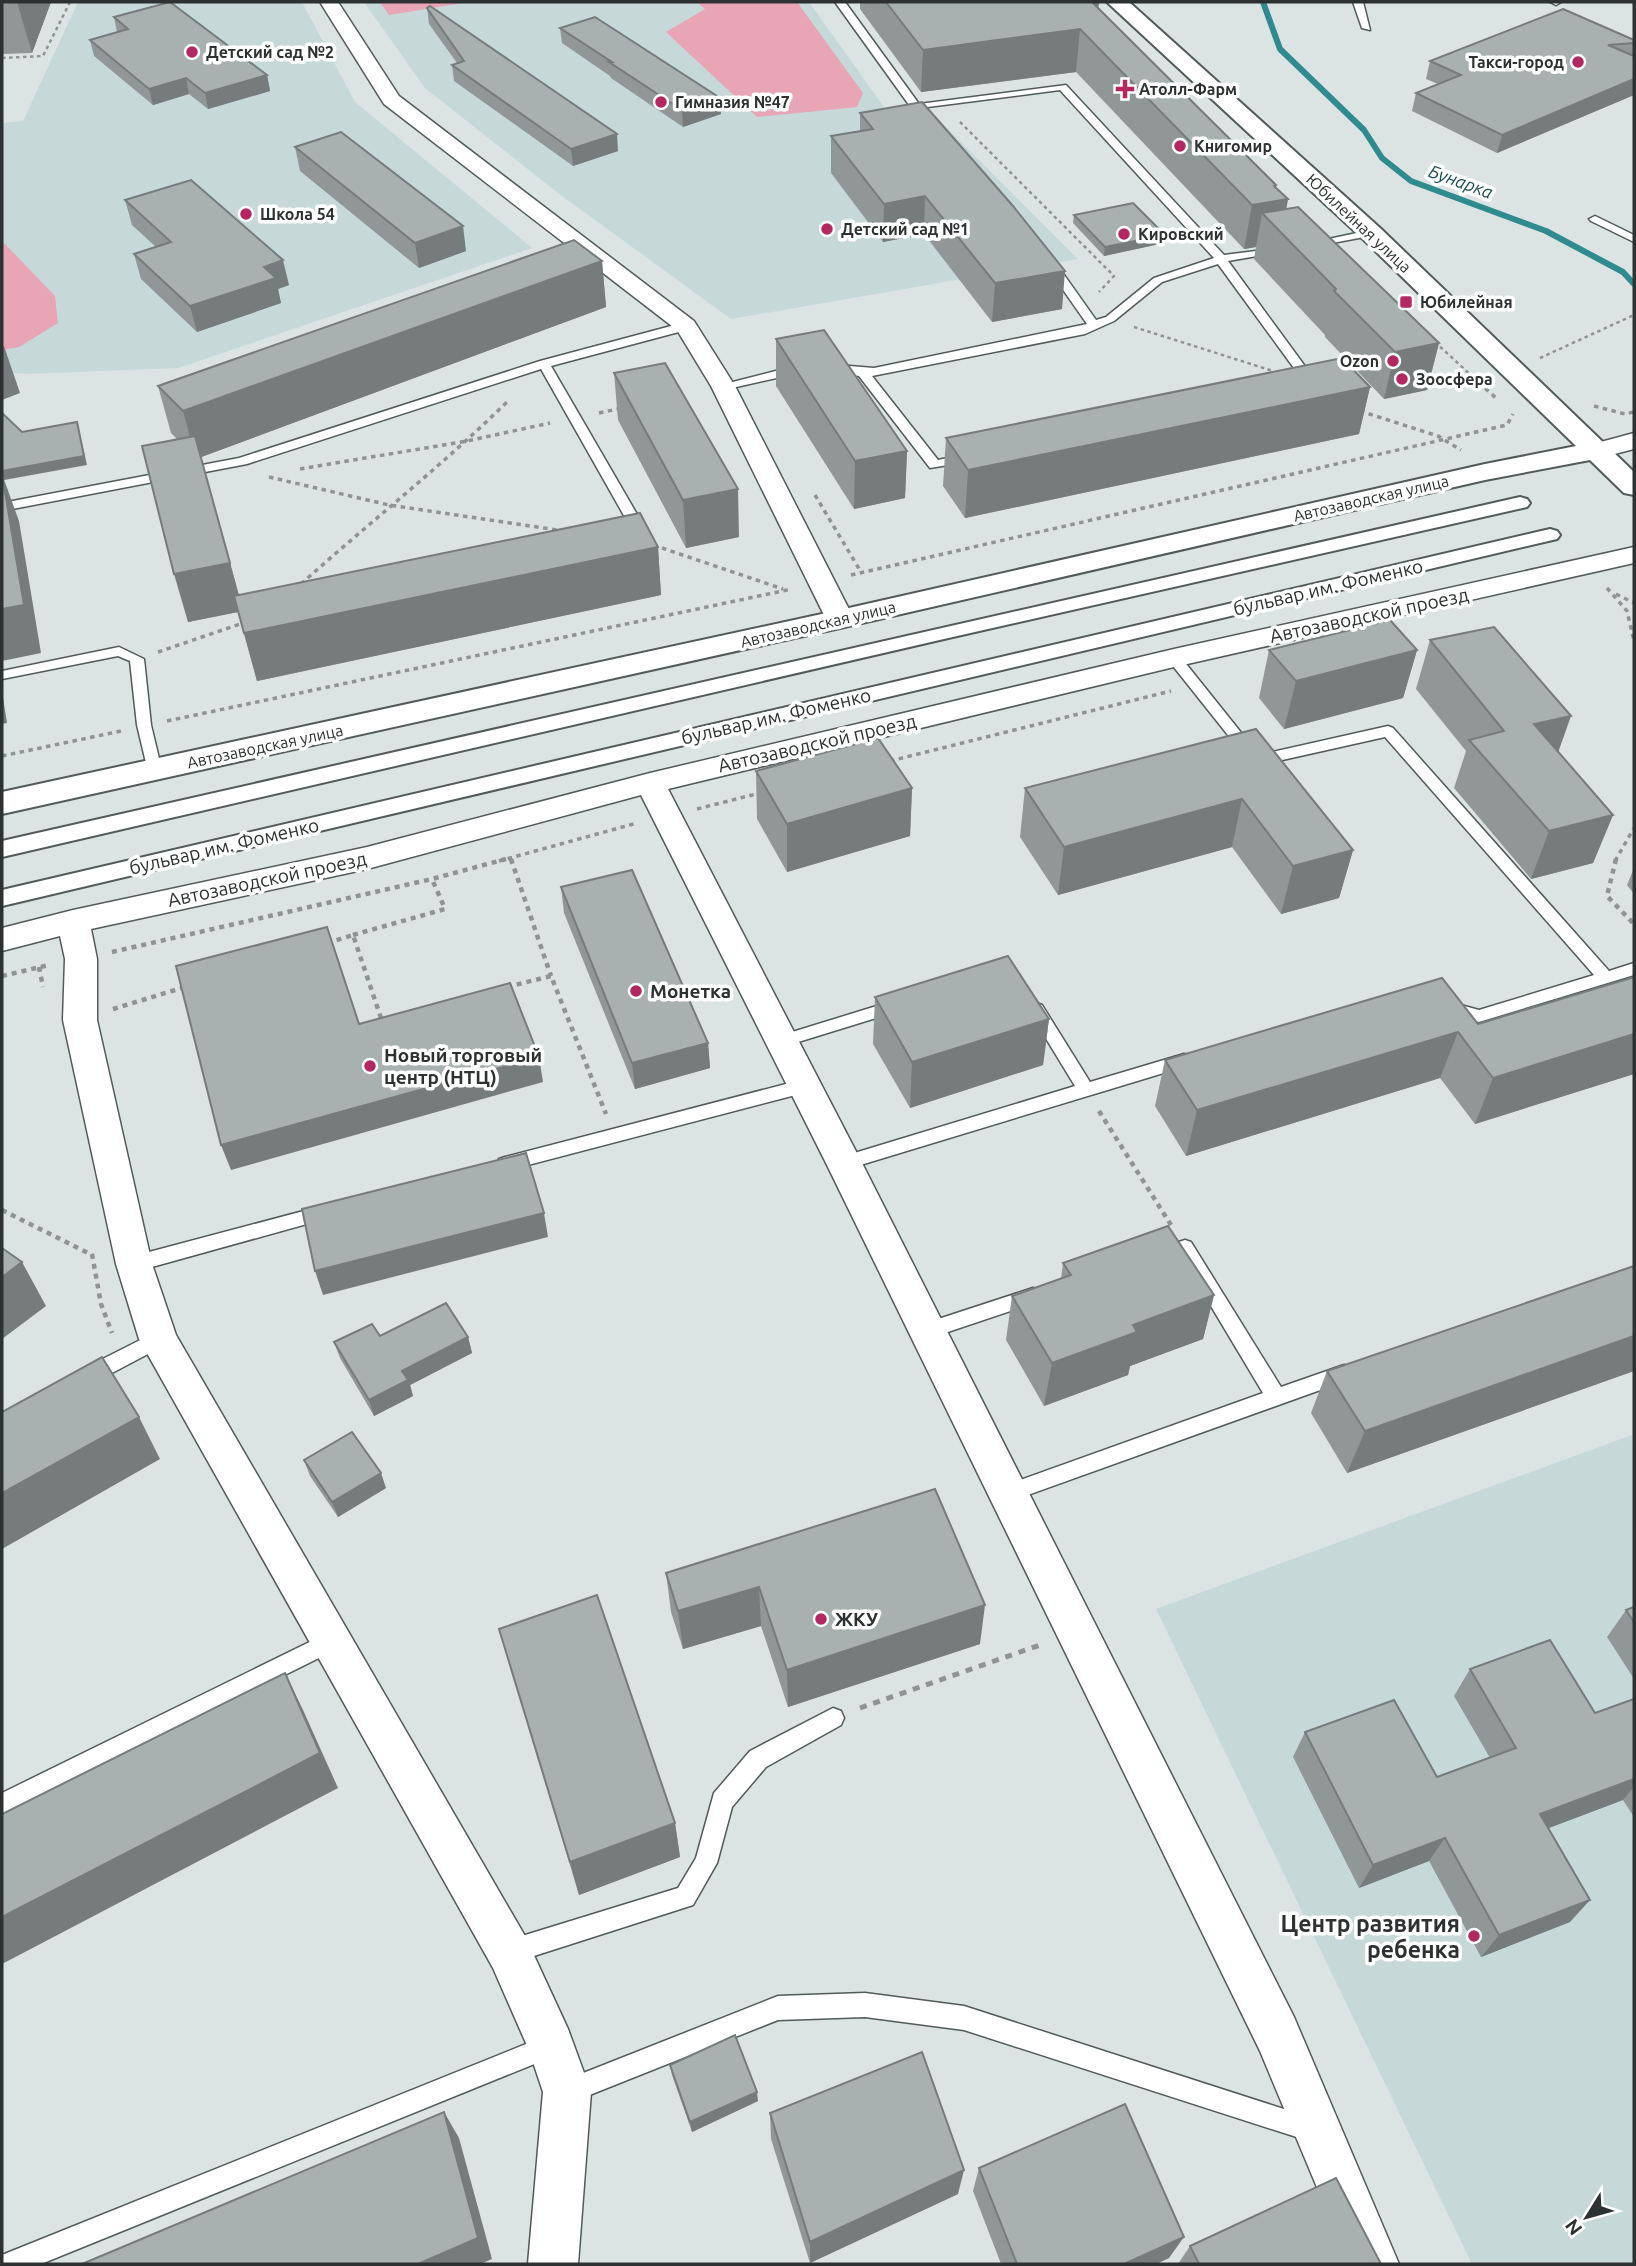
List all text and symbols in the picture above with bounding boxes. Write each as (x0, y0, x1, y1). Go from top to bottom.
place label: Детский сад №2 (206, 43, 334, 61)
marker: Детский сад №2 (184, 44, 200, 60)
place label: Такси-город (1469, 53, 1565, 71)
marker: Такси-город (1570, 54, 1586, 70)
place label: Атолл-Фарм (1139, 80, 1237, 98)
marker: Атолл-Фарм (1117, 81, 1133, 97)
place label: Гимназия №47 (675, 93, 790, 111)
marker: Гимназия №47 (653, 94, 669, 110)
place label: Книгомир (1194, 137, 1272, 155)
marker: Книгомир (1172, 138, 1188, 154)
water label: Бунарка (1426, 160, 1496, 202)
street label: Юбилейная улица (1303, 170, 1415, 276)
place label: Школа 54 (260, 205, 335, 223)
marker: Школа 54 (238, 206, 254, 222)
place label: Детский сад №1 (841, 220, 969, 238)
marker: Детский сад №1 (819, 221, 835, 237)
place label: Кировский (1138, 225, 1224, 243)
marker: Кировский (1116, 226, 1132, 242)
place label: Юбилейная (1420, 293, 1513, 311)
marker: Юбилейная (1398, 294, 1414, 310)
place label: Ozon (1340, 352, 1379, 370)
marker: Ozon (1385, 353, 1401, 369)
place label: Зоосфера (1416, 370, 1493, 388)
marker: Зоосфера (1394, 371, 1410, 387)
street label: Автозаводская улица (1292, 471, 1450, 525)
street label: бульвар им. Фоменко (1231, 554, 1425, 620)
street label: Автозаводской проезд (1268, 583, 1470, 647)
street label: Автозаводская улица (739, 597, 897, 651)
street label: бульвар им. Фоменко (679, 683, 873, 749)
street label: Автозаводской проезд (716, 709, 918, 777)
street label: Автозаводская улица (185, 721, 345, 771)
street label: бульвар им. Фоменко (127, 813, 321, 879)
street label: Автозаводской проезд (166, 847, 368, 911)
place label: Монетка (650, 980, 731, 1002)
marker: Монетка (628, 983, 644, 999)
place label: Новый торговый центр (НТЦ) (384, 1044, 542, 1088)
marker: Новый торговый центр (НТЦ) (362, 1058, 378, 1074)
place label: ЖКУ (835, 1608, 878, 1630)
marker: ЖКУ (813, 1611, 829, 1627)
place label: Центр развития ребенка (1281, 1911, 1460, 1962)
marker: Центр развития ребенка (1466, 1928, 1482, 1944)
north arrow (1552, 2182, 1622, 2252)
text: N (1560, 2215, 1586, 2240)

